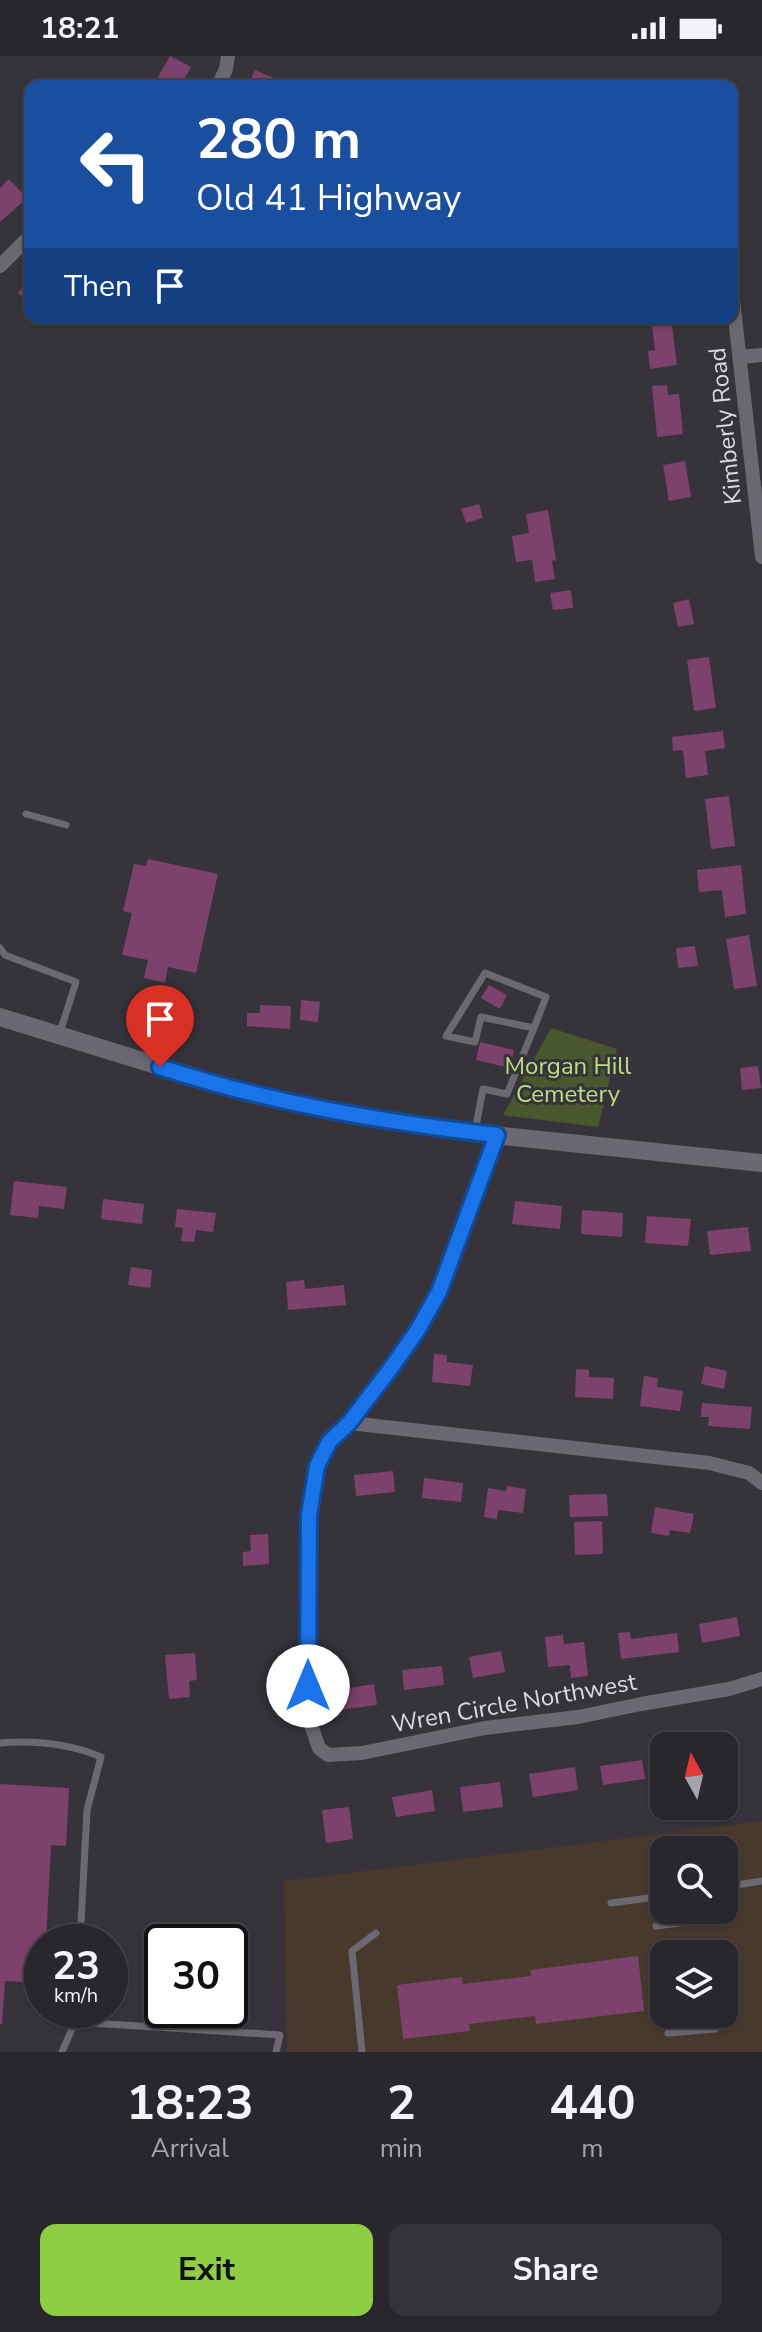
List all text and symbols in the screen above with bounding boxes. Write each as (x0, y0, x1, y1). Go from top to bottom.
text: 18:21 (40, 8, 119, 49)
text: 280 m (196, 101, 361, 178)
icon: left (64, 112, 168, 216)
text: Old 41 Highway (196, 174, 461, 223)
icon: arrive (148, 264, 192, 308)
text: Then (64, 266, 132, 307)
street label: Kimberly Road (701, 346, 749, 506)
pin (126, 985, 194, 1067)
icon: arrive (138, 997, 182, 1041)
park label: Morgan Hill Cemetery (505, 1050, 631, 1110)
position arrow (266, 1644, 350, 1728)
street label: Wren Circle Northwest (389, 1666, 640, 1740)
north arrow (650, 1732, 738, 1820)
map controls (650, 1732, 738, 2028)
button: search (650, 1836, 738, 1924)
speed limit sign: 30 (144, 1924, 248, 2028)
text: 23 (52, 1939, 100, 1993)
button: layers (650, 1940, 738, 2028)
text: km/h (54, 1982, 98, 2009)
text: 18:23 (126, 2070, 253, 2136)
text: 2 (387, 2070, 416, 2136)
text: 440 (549, 2070, 636, 2136)
text: Arrival (151, 2131, 229, 2166)
text: min (380, 2131, 423, 2166)
text: m (581, 2131, 604, 2166)
button: Exit (40, 2224, 373, 2316)
button: Share (389, 2224, 722, 2316)

